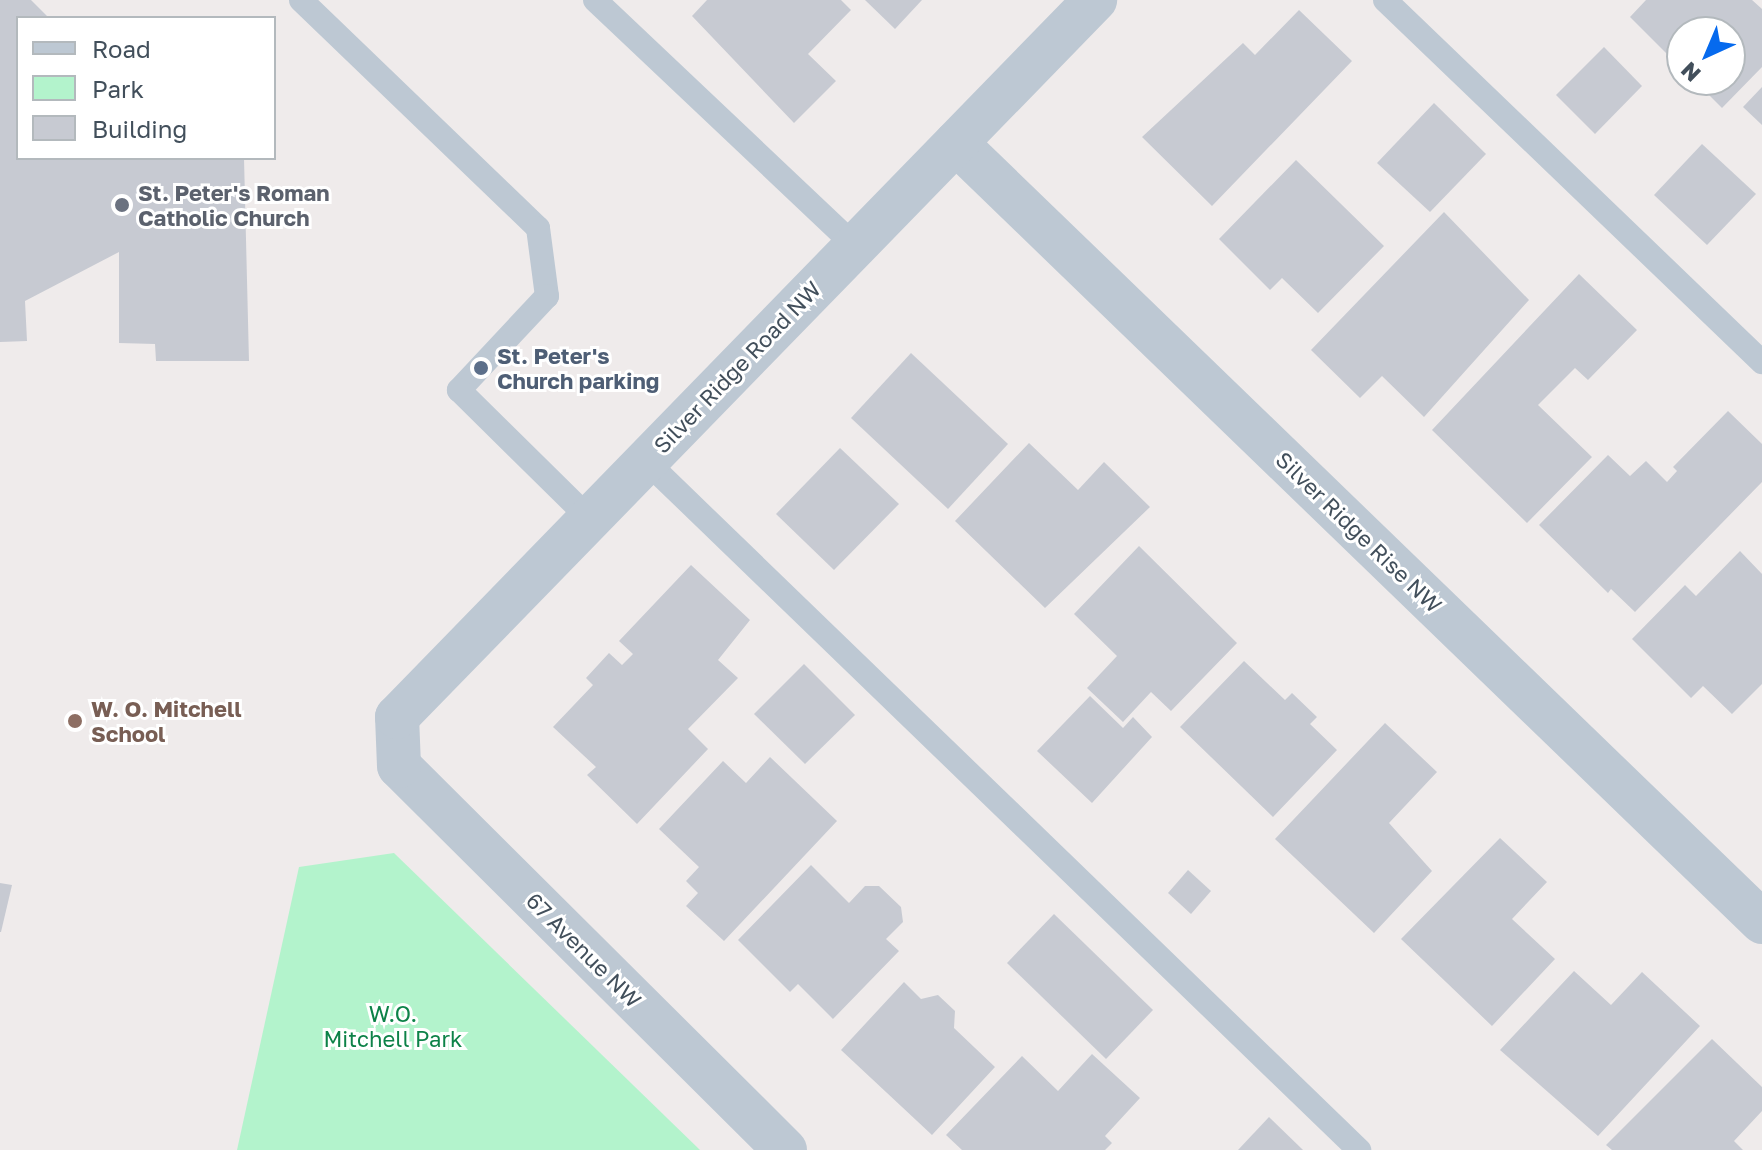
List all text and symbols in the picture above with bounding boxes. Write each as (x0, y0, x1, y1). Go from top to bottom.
legend (16, 16, 276, 160)
north arrow (1666, 16, 1746, 96)
text: Road (92, 34, 151, 63)
text: N (1675, 57, 1706, 88)
text: Park (92, 74, 144, 103)
text: Building (92, 114, 187, 143)
place label: St. Peter's Roman Catholic Church (138, 179, 330, 230)
marker: St. Peter's Roman Catholic Church (113, 196, 131, 214)
street label: Silver Ridge Road NW (648, 276, 826, 458)
place label: St. Peter's Church parking (497, 342, 659, 394)
marker: St. Peter's Church parking (472, 359, 490, 377)
street label: Silver Ridge Rise NW (1271, 446, 1447, 618)
place label: W. O. Mitchell School (91, 695, 242, 746)
marker: W. O. Mitchell School (66, 712, 84, 730)
street label: 67 Avenue NW (521, 887, 647, 1013)
park label: W.O. Mitchell Park (323, 1000, 463, 1052)

